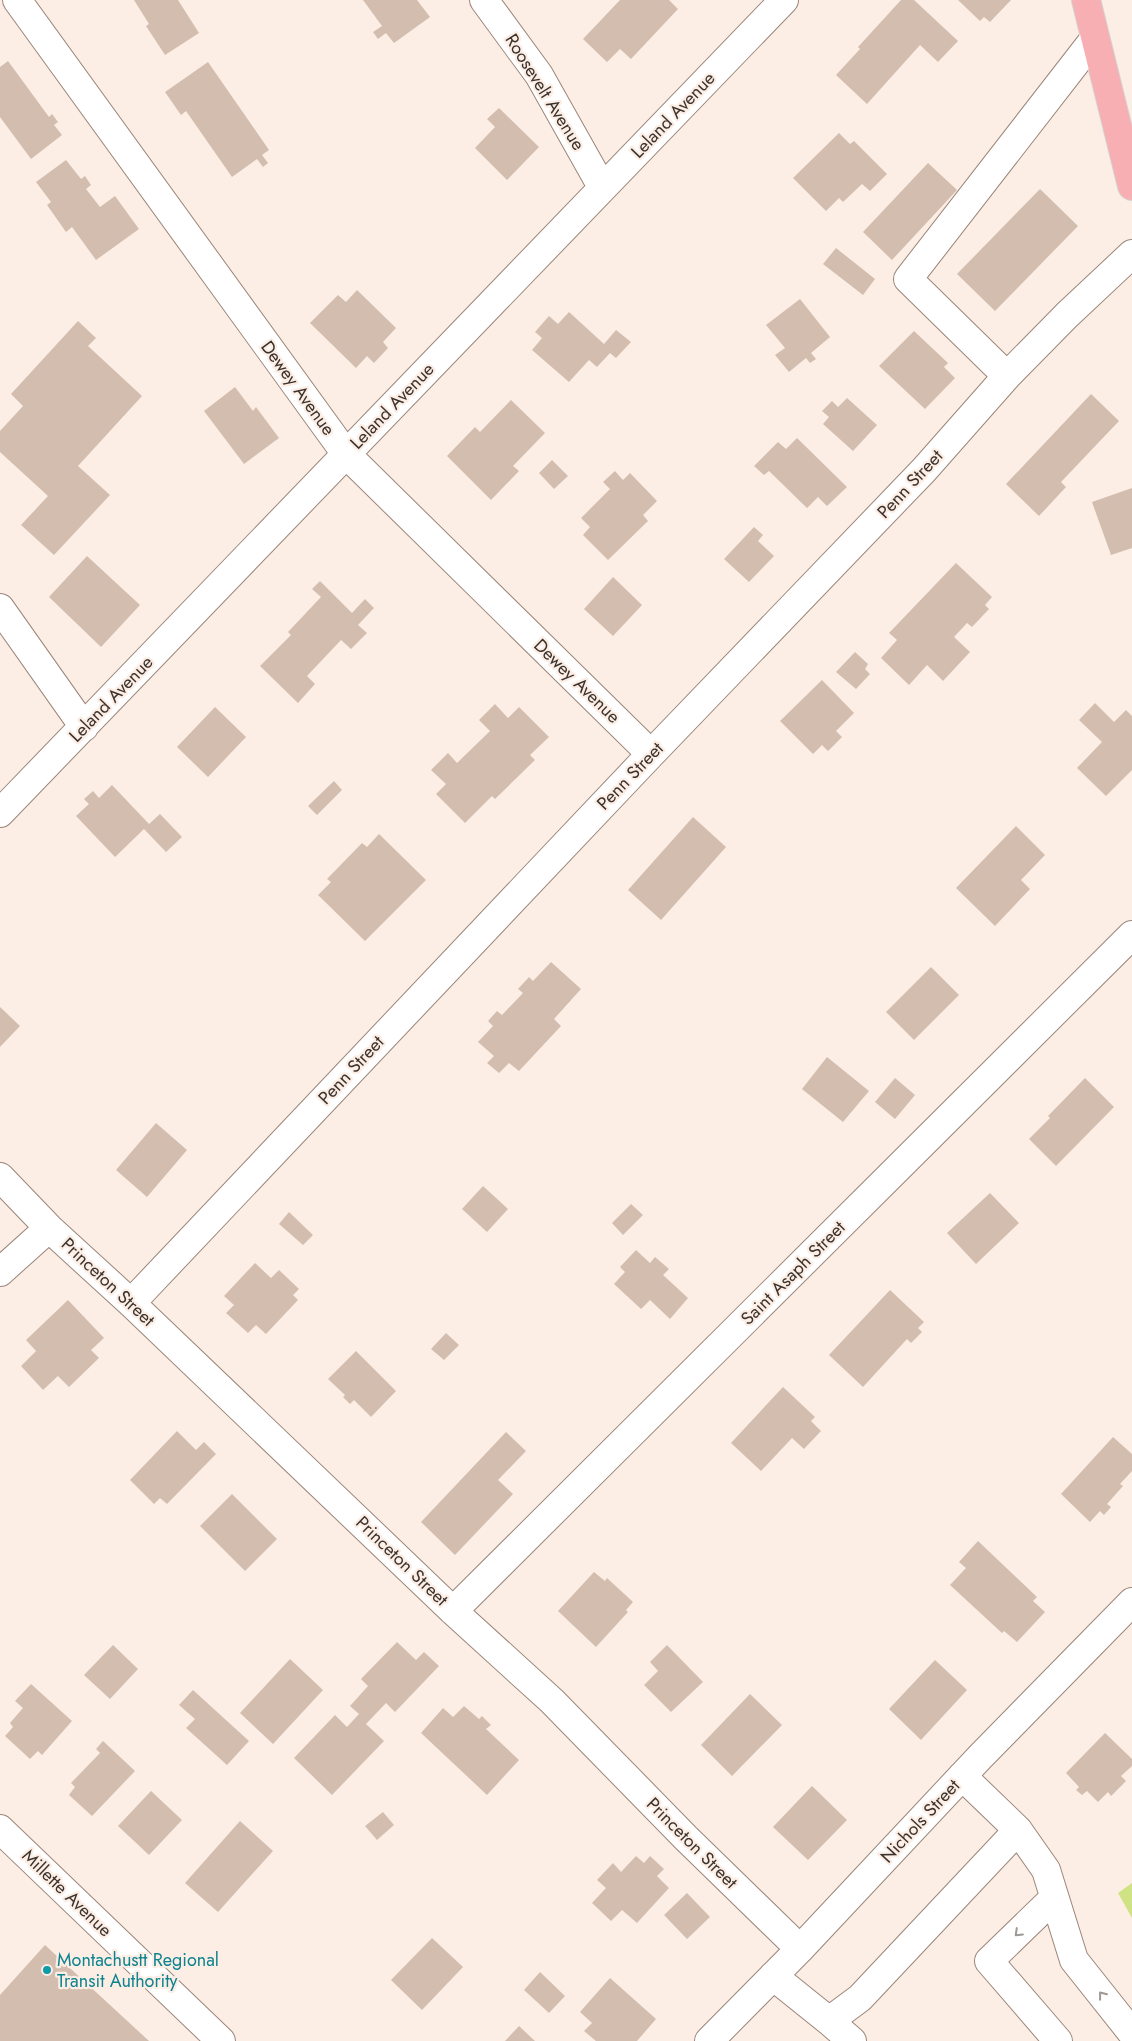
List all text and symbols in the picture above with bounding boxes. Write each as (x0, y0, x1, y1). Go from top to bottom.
street label: Roosevelt Avenue (499, 29, 591, 155)
street label: Leland Avenue (625, 66, 721, 164)
street label: Dewey Avenue (255, 335, 341, 441)
street label: Leland Avenue (344, 357, 440, 455)
street label: Penn Street (871, 443, 949, 524)
street label: Dewey Avenue (528, 633, 626, 729)
street label: Leland Avenue (63, 650, 159, 748)
street label: Penn Street (591, 736, 670, 816)
street label: Penn Street (312, 1029, 390, 1110)
street label: Saint Asaph Street (735, 1214, 852, 1331)
street label: Princeton Street (55, 1232, 161, 1333)
street label: Princeton Street (350, 1510, 455, 1612)
street label: Nichols Street (874, 1773, 966, 1869)
street label: Princeton Street (641, 1792, 744, 1895)
street label: Millette Avenue (16, 1843, 118, 1943)
one-way arrow (1015, 1927, 1024, 1936)
place label: Montachustt Regional Transit Authority (57, 1947, 219, 1994)
marker: Montachustt Regional Transit Authority (41, 1964, 53, 1976)
one-way arrow (1099, 1992, 1107, 2001)

